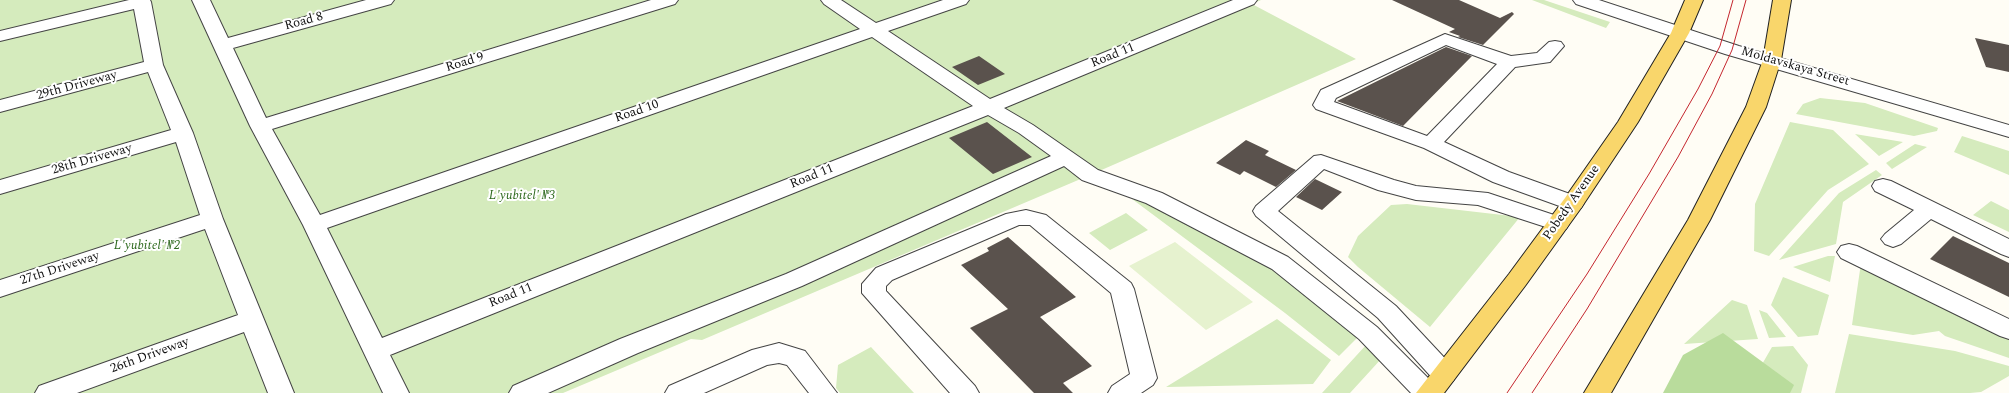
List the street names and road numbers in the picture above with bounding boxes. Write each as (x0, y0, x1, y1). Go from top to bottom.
street label: Road 8 (283, 9, 325, 35)
street label: Road 11 (1089, 40, 1137, 72)
street label: Moldavskaya Street (1739, 44, 1851, 90)
street label: Road 9 (444, 50, 486, 76)
street label: 29th Driveway (35, 68, 119, 104)
street label: Road 10 (613, 97, 661, 127)
street label: 28th Driveway (50, 141, 134, 179)
street label: Road 11 (788, 161, 836, 193)
street label: Pobedy Avenue (1540, 162, 1604, 244)
street label: 27th Driveway (18, 249, 102, 289)
street label: Road 11 (487, 280, 535, 312)
street label: 26th Driveway (109, 335, 191, 377)

